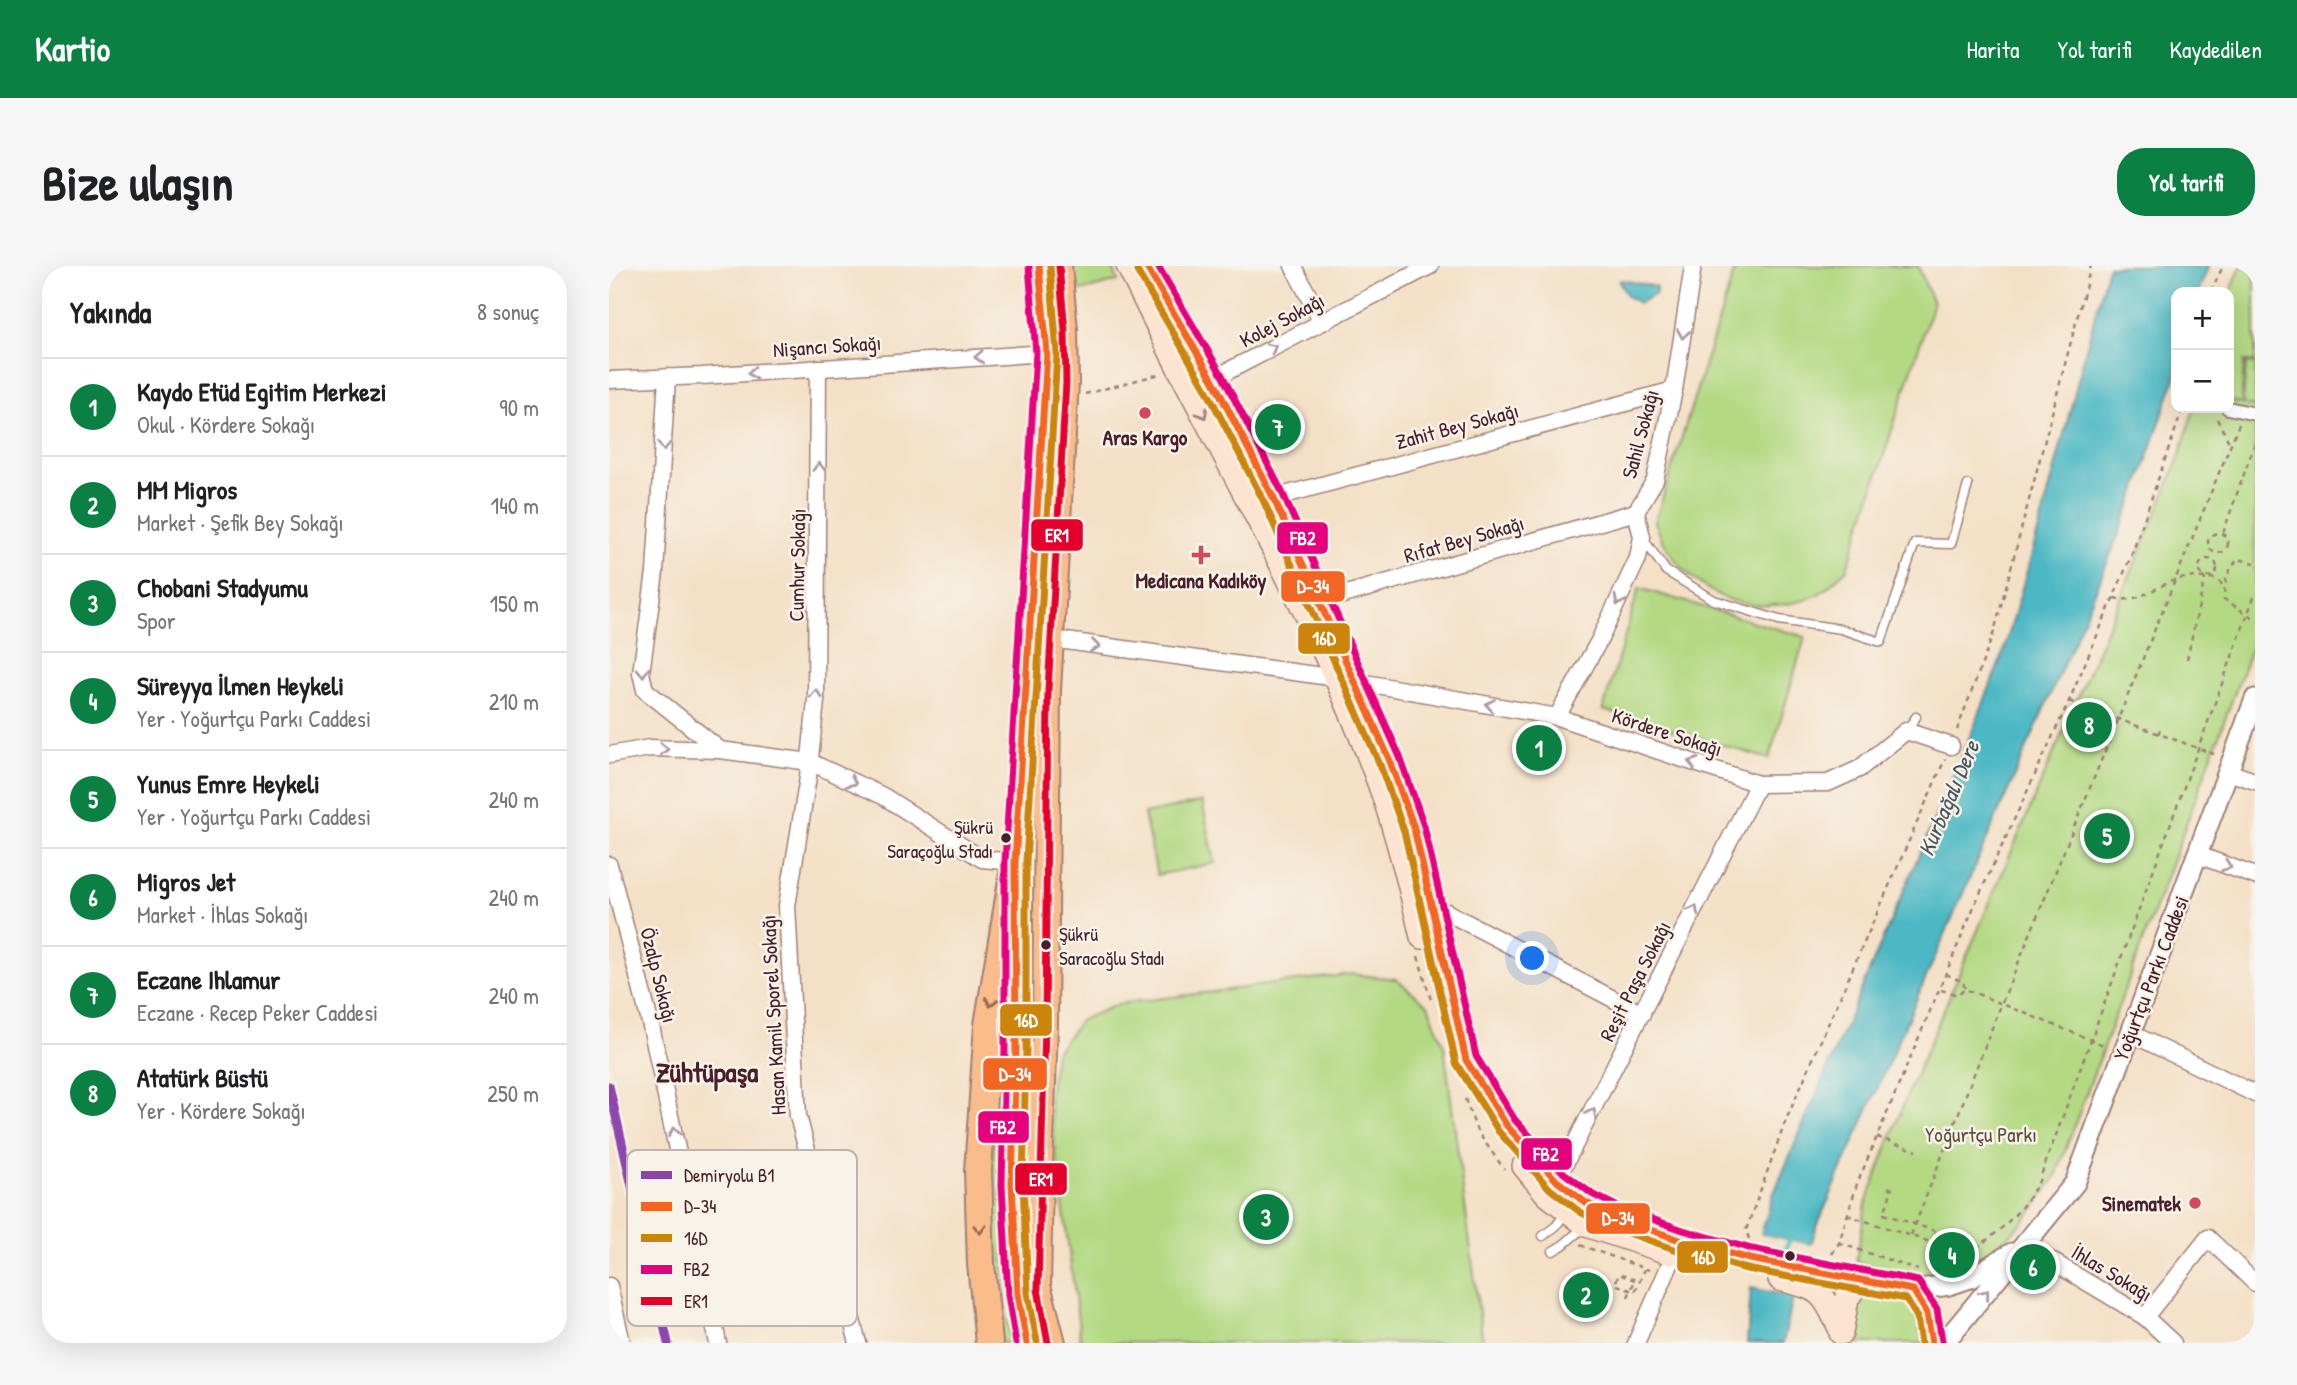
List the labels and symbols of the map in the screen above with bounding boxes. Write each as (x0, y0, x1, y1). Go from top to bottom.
street label: Kolej Sokağı (1234, 286, 1330, 354)
street label: Nişancı Sokağı (772, 328, 882, 364)
one-way arrow (1675, 328, 1690, 339)
one-way arrow (1265, 342, 1278, 356)
one-way arrow (973, 349, 984, 364)
one-way arrow (746, 365, 757, 380)
street label: Sahil Sokağı (1614, 386, 1666, 482)
street label: Zahit Bey Sokağı (1392, 396, 1522, 456)
pin: 7 (1255, 401, 1301, 453)
marker: Aras Kargo (1137, 405, 1153, 421)
one-way arrow (1195, 407, 1209, 419)
place label: Aras Kargo (1103, 423, 1188, 453)
one-way arrow (656, 440, 671, 451)
one-way arrow (811, 461, 827, 472)
street label: Cumhur Sokağı (782, 508, 812, 622)
street label: Rıfat Bey Sokağı (1400, 508, 1528, 570)
line badge: ER1 (1030, 518, 1084, 552)
line badge: FB2 (1276, 521, 1329, 555)
text: ER1 (1045, 522, 1069, 548)
text: FB2 (1289, 525, 1316, 551)
marker: Medicana Kadıköy (1191, 545, 1211, 565)
place label: Medicana Kadıköy (1136, 566, 1267, 596)
line badge: D-34 (1280, 570, 1346, 603)
text: D-34 (1297, 573, 1329, 599)
one-way arrow (1613, 594, 1627, 606)
line badge: 16D (1297, 622, 1351, 655)
text: 16D (1312, 625, 1337, 651)
one-way arrow (1089, 638, 1101, 653)
one-way arrow (636, 667, 651, 678)
one-way arrow (808, 689, 823, 700)
one-way arrow (1484, 699, 1496, 714)
pin: 8 (2066, 699, 2112, 751)
street label: Kördere Sokağı (1608, 701, 1726, 763)
pin: 1 (1516, 722, 1562, 774)
water label: Kurbağalı Dere (1910, 735, 1987, 861)
one-way arrow (659, 741, 670, 756)
one-way arrow (1687, 757, 1700, 771)
one-way arrow (845, 774, 858, 788)
pin: 5 (2084, 810, 2130, 862)
place label: Şükrü Saraçoğlu Stadı (887, 814, 993, 864)
marker: Şükrü Saraçoğlu Stadı (999, 831, 1013, 845)
one-way arrow (2220, 857, 2232, 871)
street label: Yoğurtçu Parkı Caddesi (2106, 892, 2196, 1064)
one-way arrow (1686, 905, 1700, 917)
street label: Hasan Kamil Sporel Sokağı (753, 914, 793, 1116)
street label: Reşit Paşa Sokağı (1592, 916, 1678, 1046)
place label: Şükrü Saracoğlu Stadı (1059, 921, 1165, 971)
street label: Özalp Sokağı (633, 924, 685, 1026)
marker: Şükrü Saracoğlu Stadı (1039, 938, 1053, 952)
your location (1515, 941, 1549, 975)
one-way arrow (984, 996, 999, 1008)
line badge: 16D (999, 1003, 1053, 1037)
text: 16D (1014, 1007, 1039, 1033)
district label: Zühtüpaşa (656, 1053, 758, 1092)
line badge: D-34 (982, 1057, 1048, 1091)
text: D-34 (999, 1061, 1031, 1087)
one-way arrow (1583, 1108, 1597, 1120)
line badge: FB2 (977, 1110, 1030, 1144)
text: FB2 (989, 1114, 1016, 1140)
park label: Yoğurtçu Parkı (1925, 1120, 2037, 1149)
one-way arrow (667, 1126, 682, 1138)
line badge: FB2 (1520, 1137, 1573, 1171)
text: FB2 (1532, 1141, 1559, 1167)
legend (627, 1150, 857, 1326)
text: Demiryolu B1 (684, 1162, 774, 1188)
line badge: ER1 (1014, 1162, 1068, 1196)
text: ER1 (1029, 1166, 1053, 1192)
place label: Sinematek (2102, 1189, 2181, 1218)
pin: 3 (1243, 1191, 1289, 1243)
text: D-34 (684, 1193, 716, 1219)
marker: Sinematek (2187, 1195, 2203, 1211)
line badge: D-34 (1585, 1202, 1651, 1235)
text: D-34 (1602, 1205, 1634, 1231)
one-way arrow (972, 1224, 987, 1235)
text: 16D (684, 1225, 708, 1251)
pin: 4 (1929, 1229, 1975, 1281)
street label: İhlas Sokağı (2066, 1237, 2158, 1309)
line badge: 16D (1676, 1240, 1729, 1274)
pin: 6 (2010, 1241, 2056, 1293)
text: 16D (1691, 1244, 1716, 1270)
unlabelled marker (1783, 1249, 1797, 1263)
text: FB2 (683, 1256, 710, 1282)
pin: 2 (1563, 1269, 1609, 1321)
text: ER1 (684, 1288, 708, 1314)
one-way arrow (1976, 1289, 1989, 1302)

